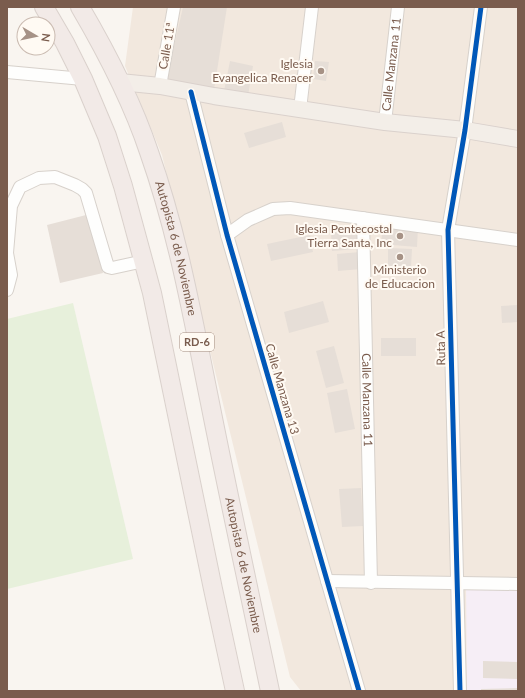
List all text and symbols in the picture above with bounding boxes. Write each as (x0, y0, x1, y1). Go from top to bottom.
north arrow (16, 16, 56, 56)
street label: Calle Manzana 11 (378, 17, 404, 112)
street label: Calle 11ª (155, 21, 178, 71)
text: N (39, 32, 53, 43)
place label: Iglesia Evangelica Renacer (212, 56, 314, 85)
marker: Iglesia Evangelica Renacer (316, 66, 326, 76)
street label: Autopista 6 de Noviembre (152, 179, 200, 317)
place label: Iglesia Pentecostal Tierra Santa, Inc (295, 221, 392, 250)
marker: Iglesia Pentecostal Tierra Santa, Inc (395, 231, 405, 241)
marker: Ministerio de Educacion (395, 252, 405, 262)
place label: Ministerio de Educacion (365, 262, 435, 291)
street label: Ruta A (433, 329, 448, 366)
road number: RD-6 (180, 333, 214, 351)
street label: Calle Manzana 13 (262, 342, 303, 436)
street label: Calle Manzana 11 (359, 353, 376, 447)
street label: Autopista 6 de Noviembre (222, 496, 266, 634)

